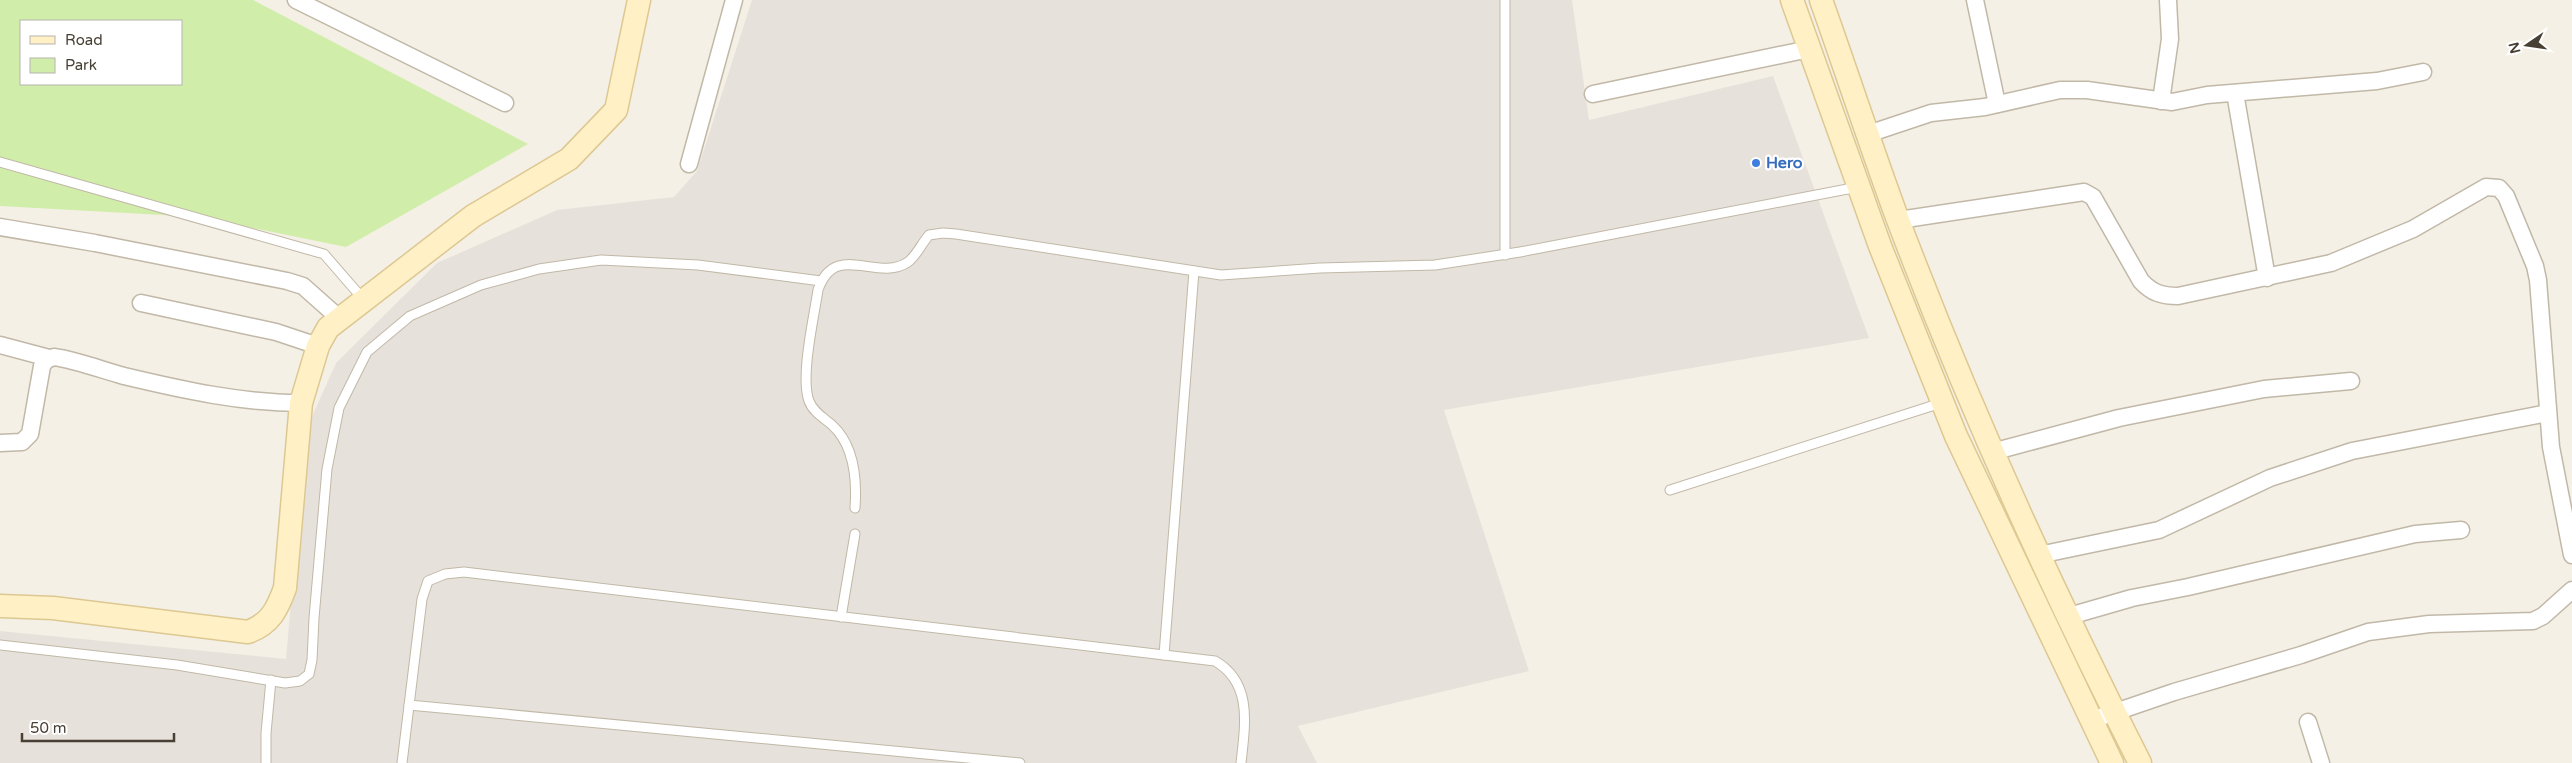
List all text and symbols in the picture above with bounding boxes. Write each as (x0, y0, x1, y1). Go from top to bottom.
legend (20, 20, 182, 85)
north arrow (2502, 20, 2552, 70)
text: Road (65, 31, 103, 49)
text: N (2505, 40, 2524, 55)
text: Park (65, 56, 97, 74)
place label: Hero (1766, 153, 1803, 173)
marker: Hero (1750, 157, 1762, 169)
scale bar (22, 710, 175, 742)
text: 50 m (30, 719, 67, 737)

